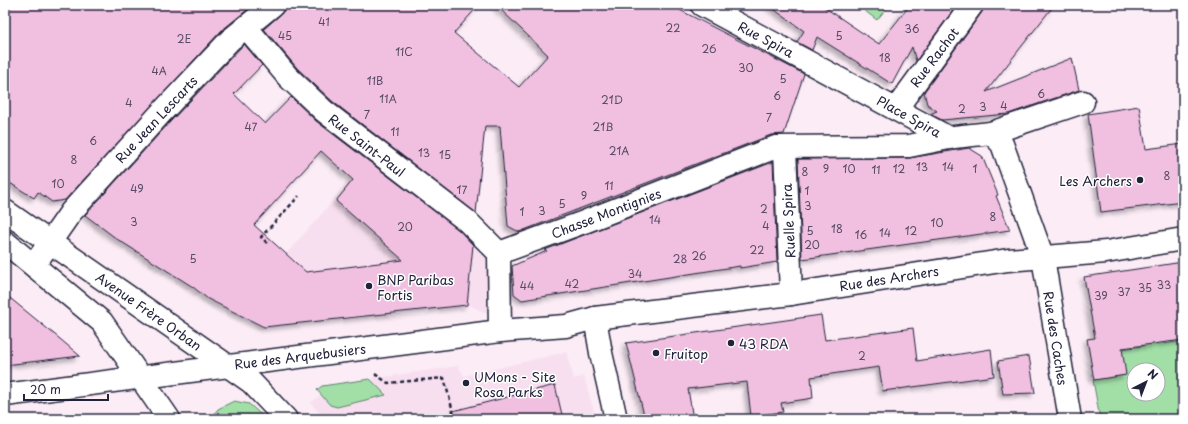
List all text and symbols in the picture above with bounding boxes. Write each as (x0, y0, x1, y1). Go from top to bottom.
house number: 41 (318, 13, 330, 30)
street label: Rue Spira (735, 16, 798, 62)
house number: 22 (666, 19, 680, 36)
house number: 36 (905, 20, 920, 37)
street label: Rue Rachot (905, 23, 963, 91)
house number: 45 (278, 27, 292, 44)
house number: 5 (835, 27, 843, 44)
house number: 2E (177, 30, 191, 47)
house number: 26 (701, 40, 717, 57)
house number: 11C (395, 43, 413, 60)
house number: 18 (879, 49, 891, 66)
house number: 30 (738, 59, 754, 76)
house number: 4A (151, 62, 167, 79)
house number: 5 (779, 70, 787, 87)
street label: Rue Jean Lescarts (111, 71, 201, 167)
house number: 11B (367, 72, 383, 89)
house number: 6 (1037, 85, 1045, 102)
house number: 6 (773, 87, 781, 104)
house number: 11A (379, 90, 397, 107)
house number: 21D (601, 91, 623, 108)
street label: Place Spira (873, 91, 945, 142)
house number: 4 (125, 94, 133, 111)
house number: 4 (1000, 97, 1008, 114)
house number: 3 (979, 98, 987, 115)
house number: 2 (958, 100, 966, 117)
house number: 7 (364, 106, 370, 123)
street label: Rue Saint-Paul (325, 109, 409, 181)
house number: 7 (766, 109, 772, 126)
house number: 47 (245, 118, 258, 135)
house number: 21B (593, 118, 613, 135)
house number: 11 (390, 123, 400, 140)
house number: 6 (89, 132, 97, 149)
house number: 21A (609, 142, 629, 159)
house number: 13 (418, 144, 430, 161)
house number: 15 (439, 146, 451, 163)
house number: 8 (71, 151, 78, 168)
house number: 13 (916, 158, 928, 175)
house number: 14 (942, 158, 954, 175)
house number: 9 (823, 160, 829, 177)
house number: 10 (843, 160, 855, 177)
house number: 12 (893, 160, 906, 177)
house number: 1 (973, 160, 978, 177)
house number: 11 (871, 161, 881, 178)
house number: 8 (802, 163, 809, 180)
house number: 8 (1164, 167, 1171, 184)
place label: Les Archers (1059, 171, 1132, 190)
house number: 10 (52, 175, 64, 192)
marker: Les Archers (1135, 175, 1145, 185)
house number: 11 (604, 177, 614, 194)
house number: 49 (130, 180, 144, 197)
house number: 17 (457, 181, 468, 198)
street label: Ruelle Spira (777, 182, 799, 259)
house number: 1 (805, 182, 810, 199)
street label: Chasse Montignies (548, 183, 664, 243)
house number: 9 (581, 187, 587, 204)
house number: 5 (558, 195, 566, 212)
house number: 3 (804, 197, 812, 214)
house number: 2 (760, 200, 768, 217)
house number: 3 (538, 202, 546, 219)
house number: 1 (520, 203, 525, 220)
house number: 8 (990, 208, 997, 225)
house number: 14 (649, 211, 661, 228)
house number: 3 (130, 213, 138, 230)
house number: 10 (931, 214, 943, 231)
house number: 4 (762, 217, 770, 234)
house number: 20 (397, 218, 413, 235)
house number: 18 (831, 220, 843, 237)
house number: 5 (806, 222, 814, 239)
house number: 12 (905, 222, 918, 239)
house number: 14 (879, 224, 891, 241)
house number: 16 (855, 226, 868, 243)
house number: 20 (804, 236, 820, 253)
house number: 22 (750, 241, 764, 258)
house number: 26 (691, 247, 707, 264)
house number: 5 (189, 250, 197, 267)
house number: 28 (673, 250, 687, 267)
street label: Rue des Archers (838, 261, 940, 295)
house number: 34 (628, 265, 642, 282)
street label: Avenue Frère Orban (92, 267, 206, 355)
place label: BNP Paribas Fortis (377, 270, 454, 304)
house number: 42 (565, 275, 580, 292)
house number: 33 (1157, 276, 1171, 293)
house number: 44 (520, 277, 534, 294)
house number: 35 (1138, 279, 1152, 296)
marker: BNP Paribas Fortis (364, 281, 374, 291)
house number: 37 (1118, 283, 1131, 300)
house number: 39 (1094, 287, 1108, 304)
street label: Rue des Caches (1039, 290, 1073, 387)
place label: 43 RDA (739, 334, 789, 353)
marker: 43 RDA (726, 338, 736, 348)
street label: Rue des Arquebusiers (233, 339, 367, 373)
place label: Fruitop (664, 344, 708, 363)
house number: 2 (858, 347, 866, 364)
marker: Fruitop (651, 348, 661, 358)
north arrow (1126, 362, 1166, 402)
text: N (1144, 365, 1162, 384)
place label: UMons - Site Rosa Parks (474, 367, 556, 401)
scale bar (24, 376, 108, 402)
marker: UMons - Site Rosa Parks (461, 378, 471, 388)
text: 20 m (30, 380, 61, 398)

